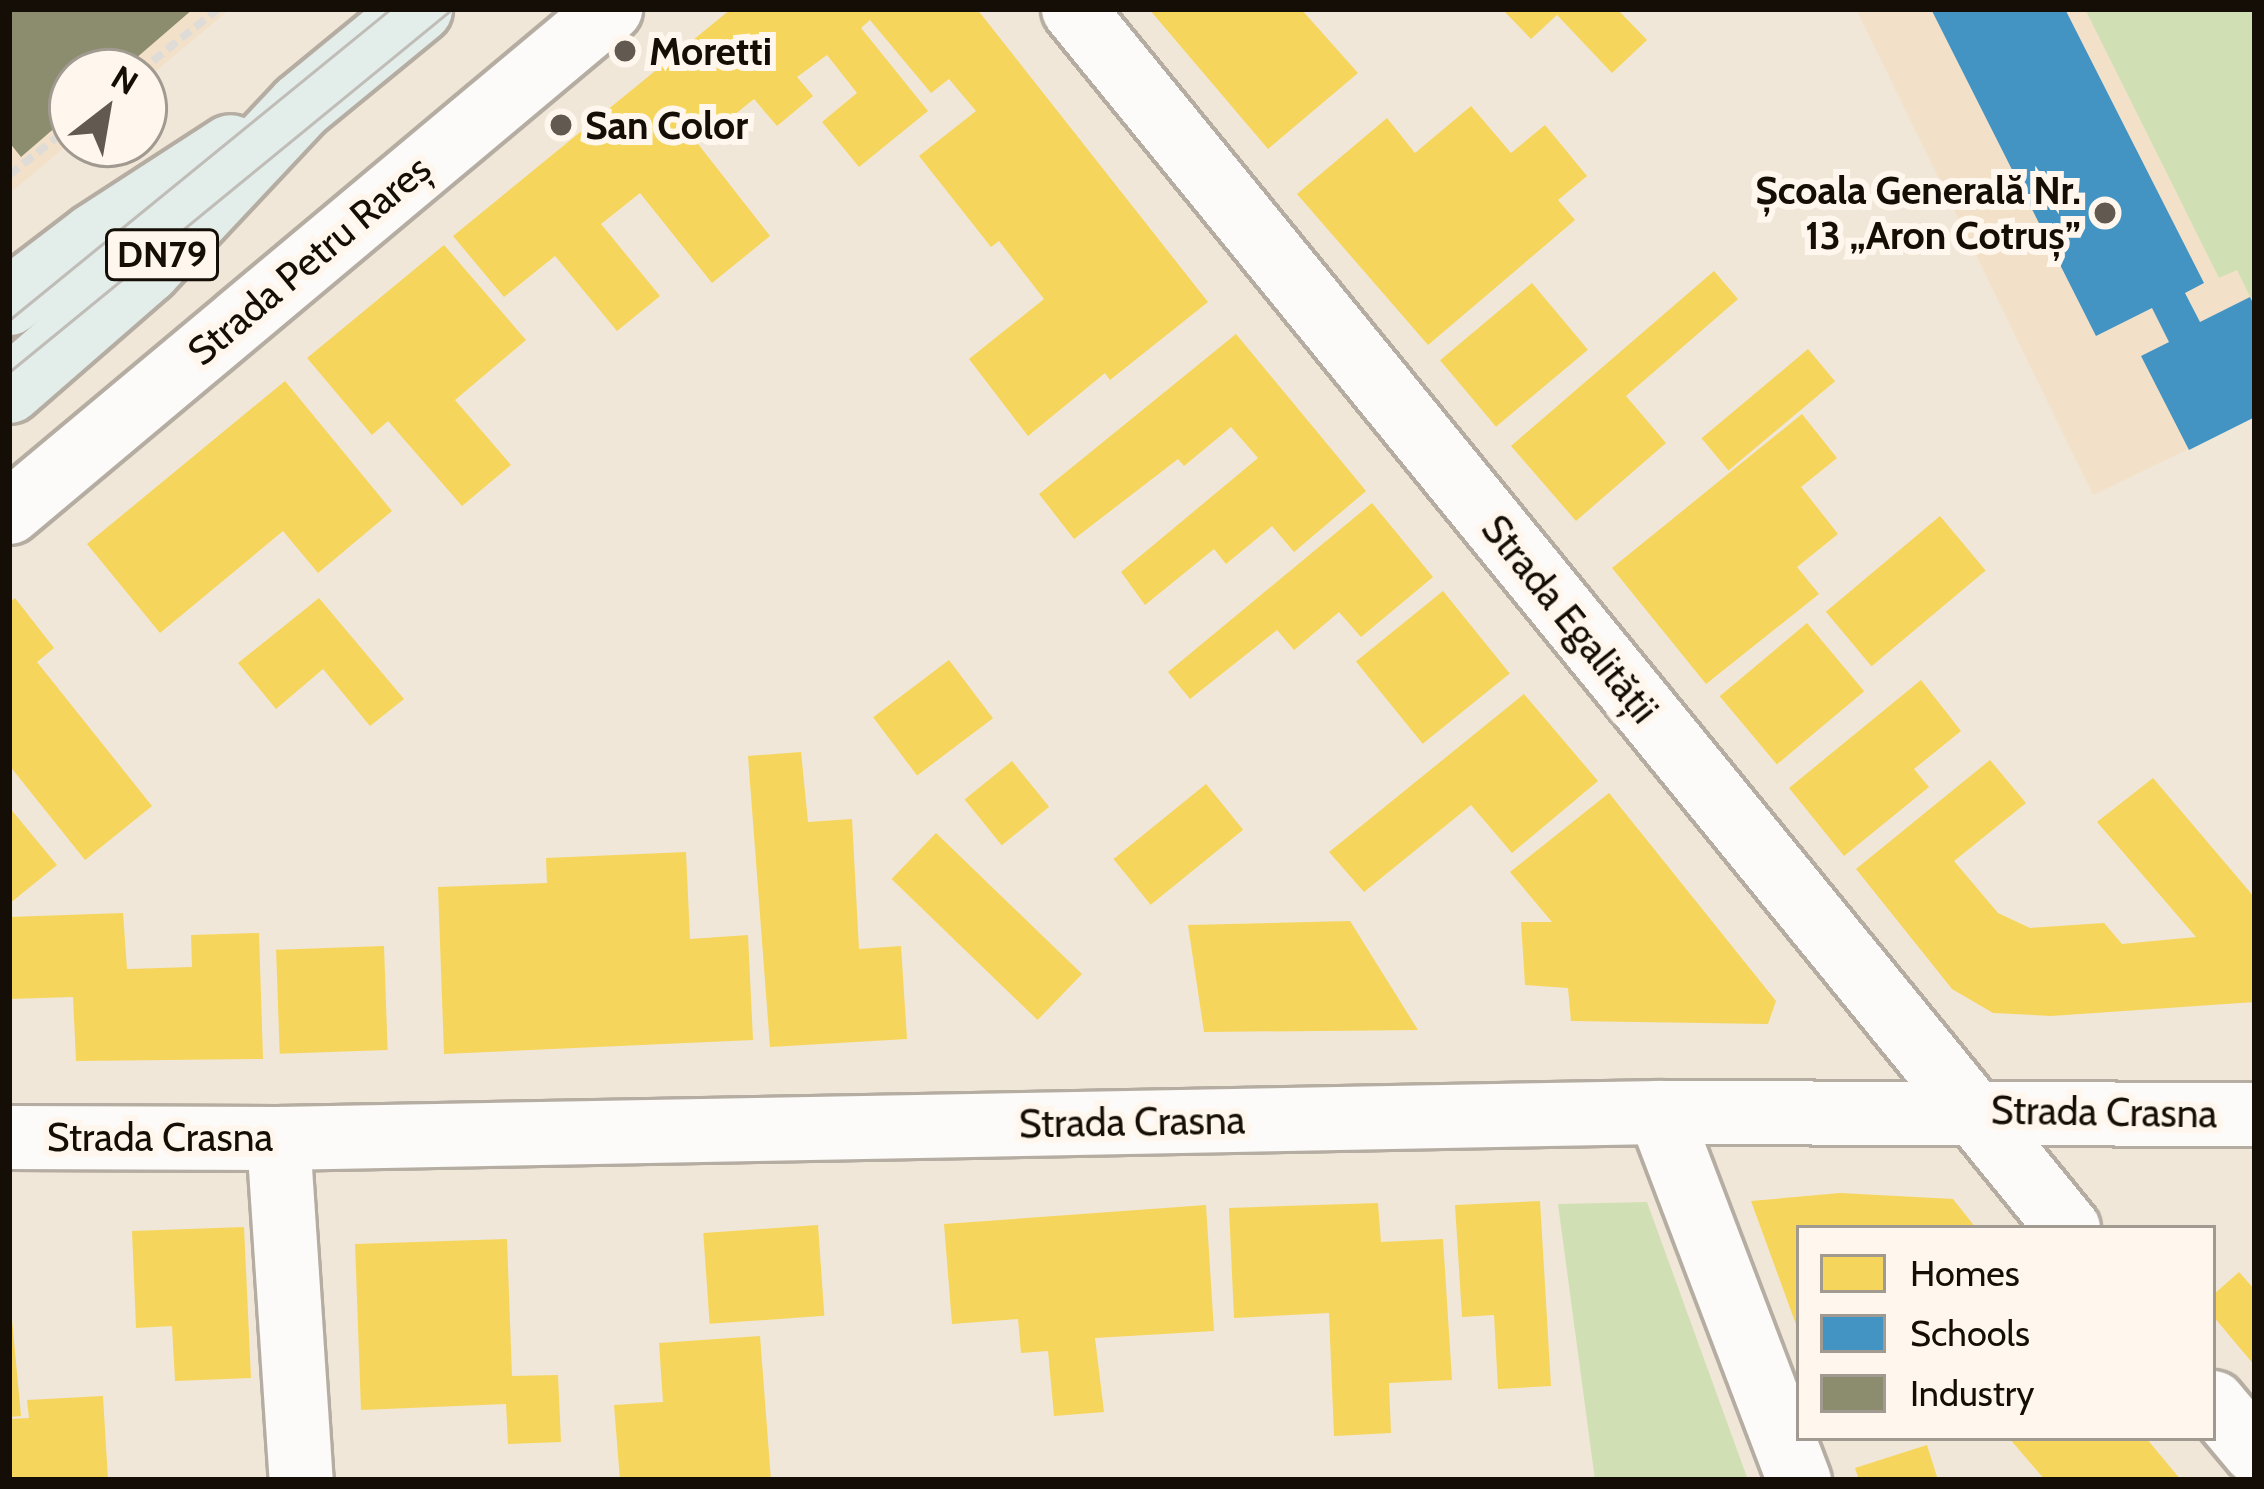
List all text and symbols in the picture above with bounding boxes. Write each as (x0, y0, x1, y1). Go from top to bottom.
place label: Moretti (649, 28, 772, 74)
marker: Moretti (612, 38, 638, 64)
north arrow (48, 48, 168, 168)
text: N (105, 57, 145, 103)
place label: San Color (585, 102, 748, 148)
marker: San Color (548, 112, 574, 138)
street label: Strada Petru Rareș (178, 145, 440, 375)
place label: Școala Generală Nr. 13 „Aron Cotruș” (1755, 168, 2081, 259)
marker: Școala Generală Nr. 13 „Aron Cotruș” (2092, 200, 2118, 226)
road number: DN79 (105, 225, 219, 285)
street label: Strada Egalității (1472, 506, 1668, 732)
street label: Strada Crasna (1990, 1087, 2218, 1137)
street label: Strada Crasna (1018, 1097, 1246, 1147)
street label: Strada Crasna (47, 1114, 273, 1160)
legend (1796, 1225, 2216, 1441)
text: Homes (1910, 1251, 2020, 1295)
text: Schools (1910, 1311, 2030, 1355)
text: Industry (1910, 1371, 2034, 1415)

